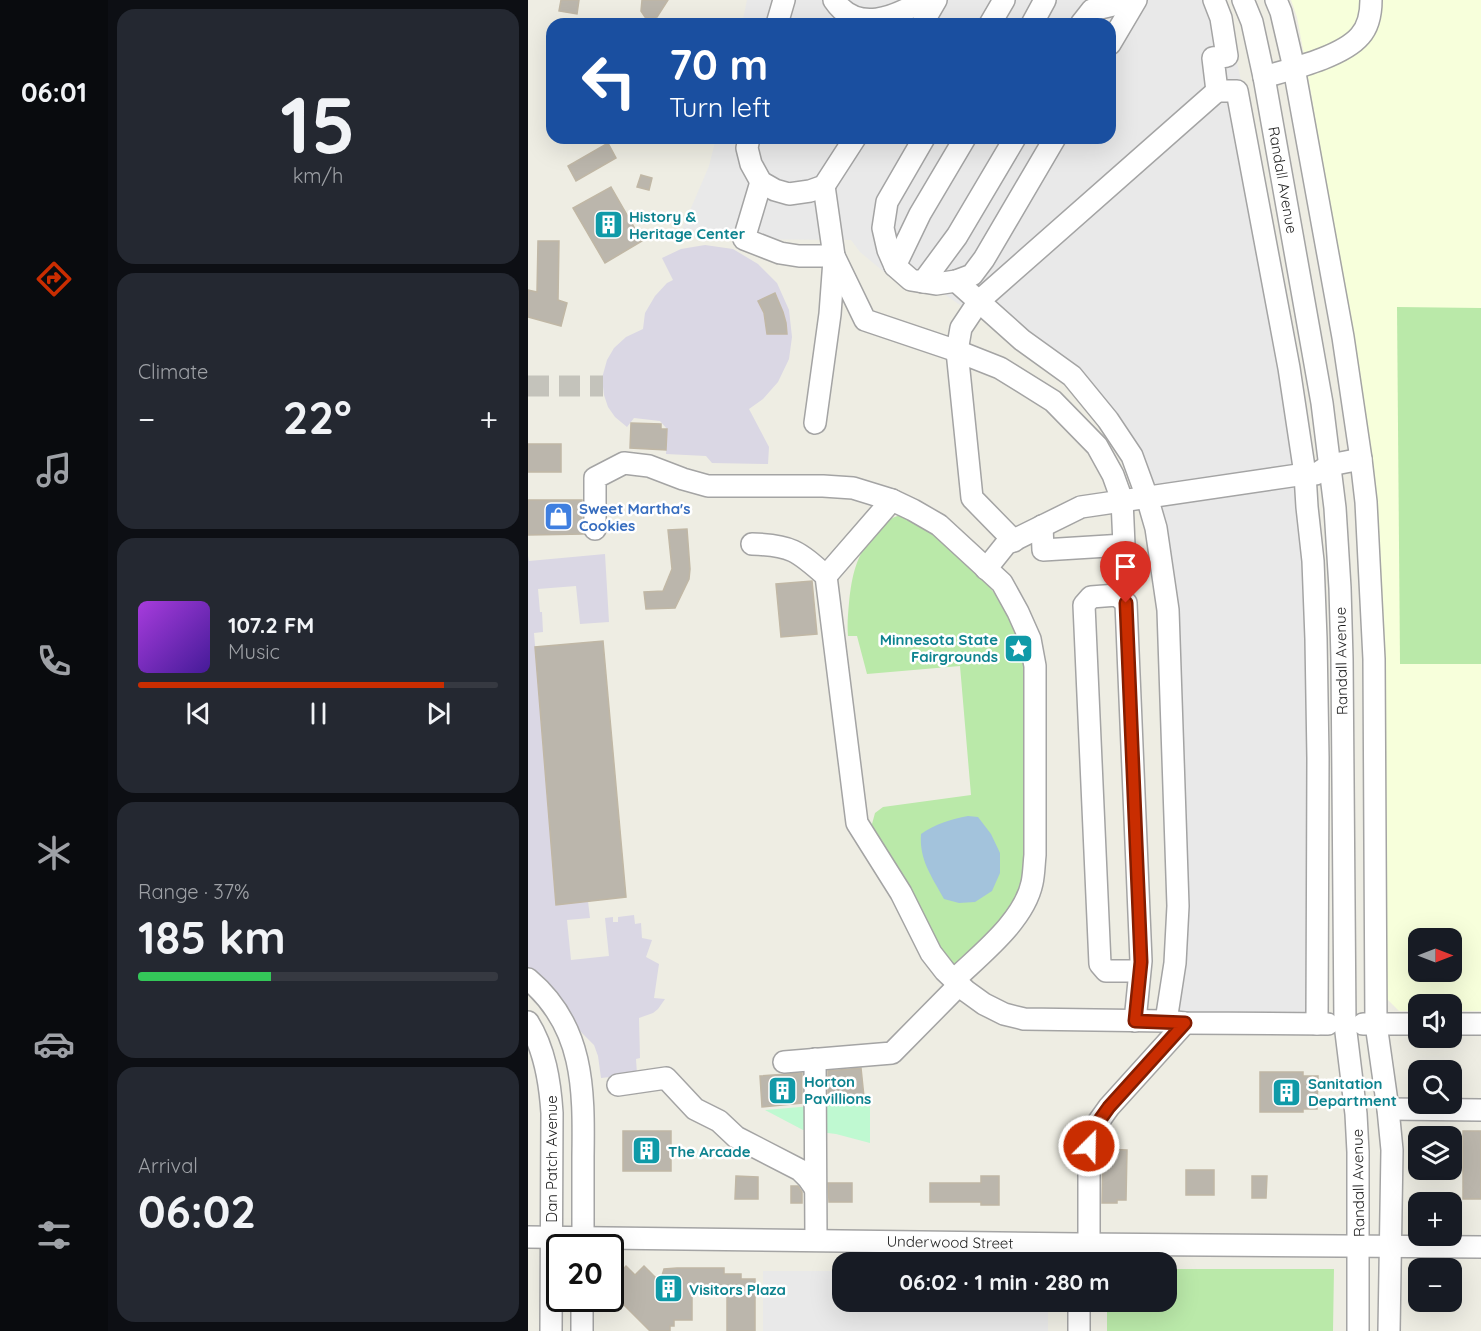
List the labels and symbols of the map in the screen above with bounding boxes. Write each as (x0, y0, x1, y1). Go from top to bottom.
street label: Randall Avenue (1264, 125, 1302, 235)
place label: History & Heritage Center (629, 207, 746, 243)
building icon: History & Heritage Center (592, 209, 624, 241)
place label: Sweet Martha's Cookies (579, 499, 690, 535)
shop icon: Sweet Martha's Cookies (542, 501, 574, 533)
pin (1100, 541, 1151, 603)
street label: Randall Avenue (1331, 607, 1351, 715)
place label: Minnesota State Fairgrounds (880, 630, 998, 666)
place icon: Minnesota State Fairgrounds (1003, 632, 1035, 664)
north arrow (1408, 928, 1462, 982)
place label: Horton Pavillions (804, 1072, 871, 1108)
building icon: Horton Pavillions (767, 1074, 799, 1106)
place label: Sanitation Department (1308, 1074, 1397, 1110)
building icon: Sanitation Department (1271, 1076, 1303, 1108)
street label: Dan Patch Avenue (542, 1095, 561, 1223)
position arrow (1057, 1114, 1121, 1178)
street label: Randall Avenue (1348, 1129, 1368, 1237)
building icon: The Arcade (631, 1135, 663, 1167)
place label: The Arcade (668, 1142, 751, 1161)
street label: Underwood Street (886, 1231, 1014, 1253)
speed limit sign: 20 (546, 1234, 624, 1312)
building icon: Visitors Plaza (652, 1273, 684, 1305)
place label: Visitors Plaza (689, 1280, 786, 1299)

